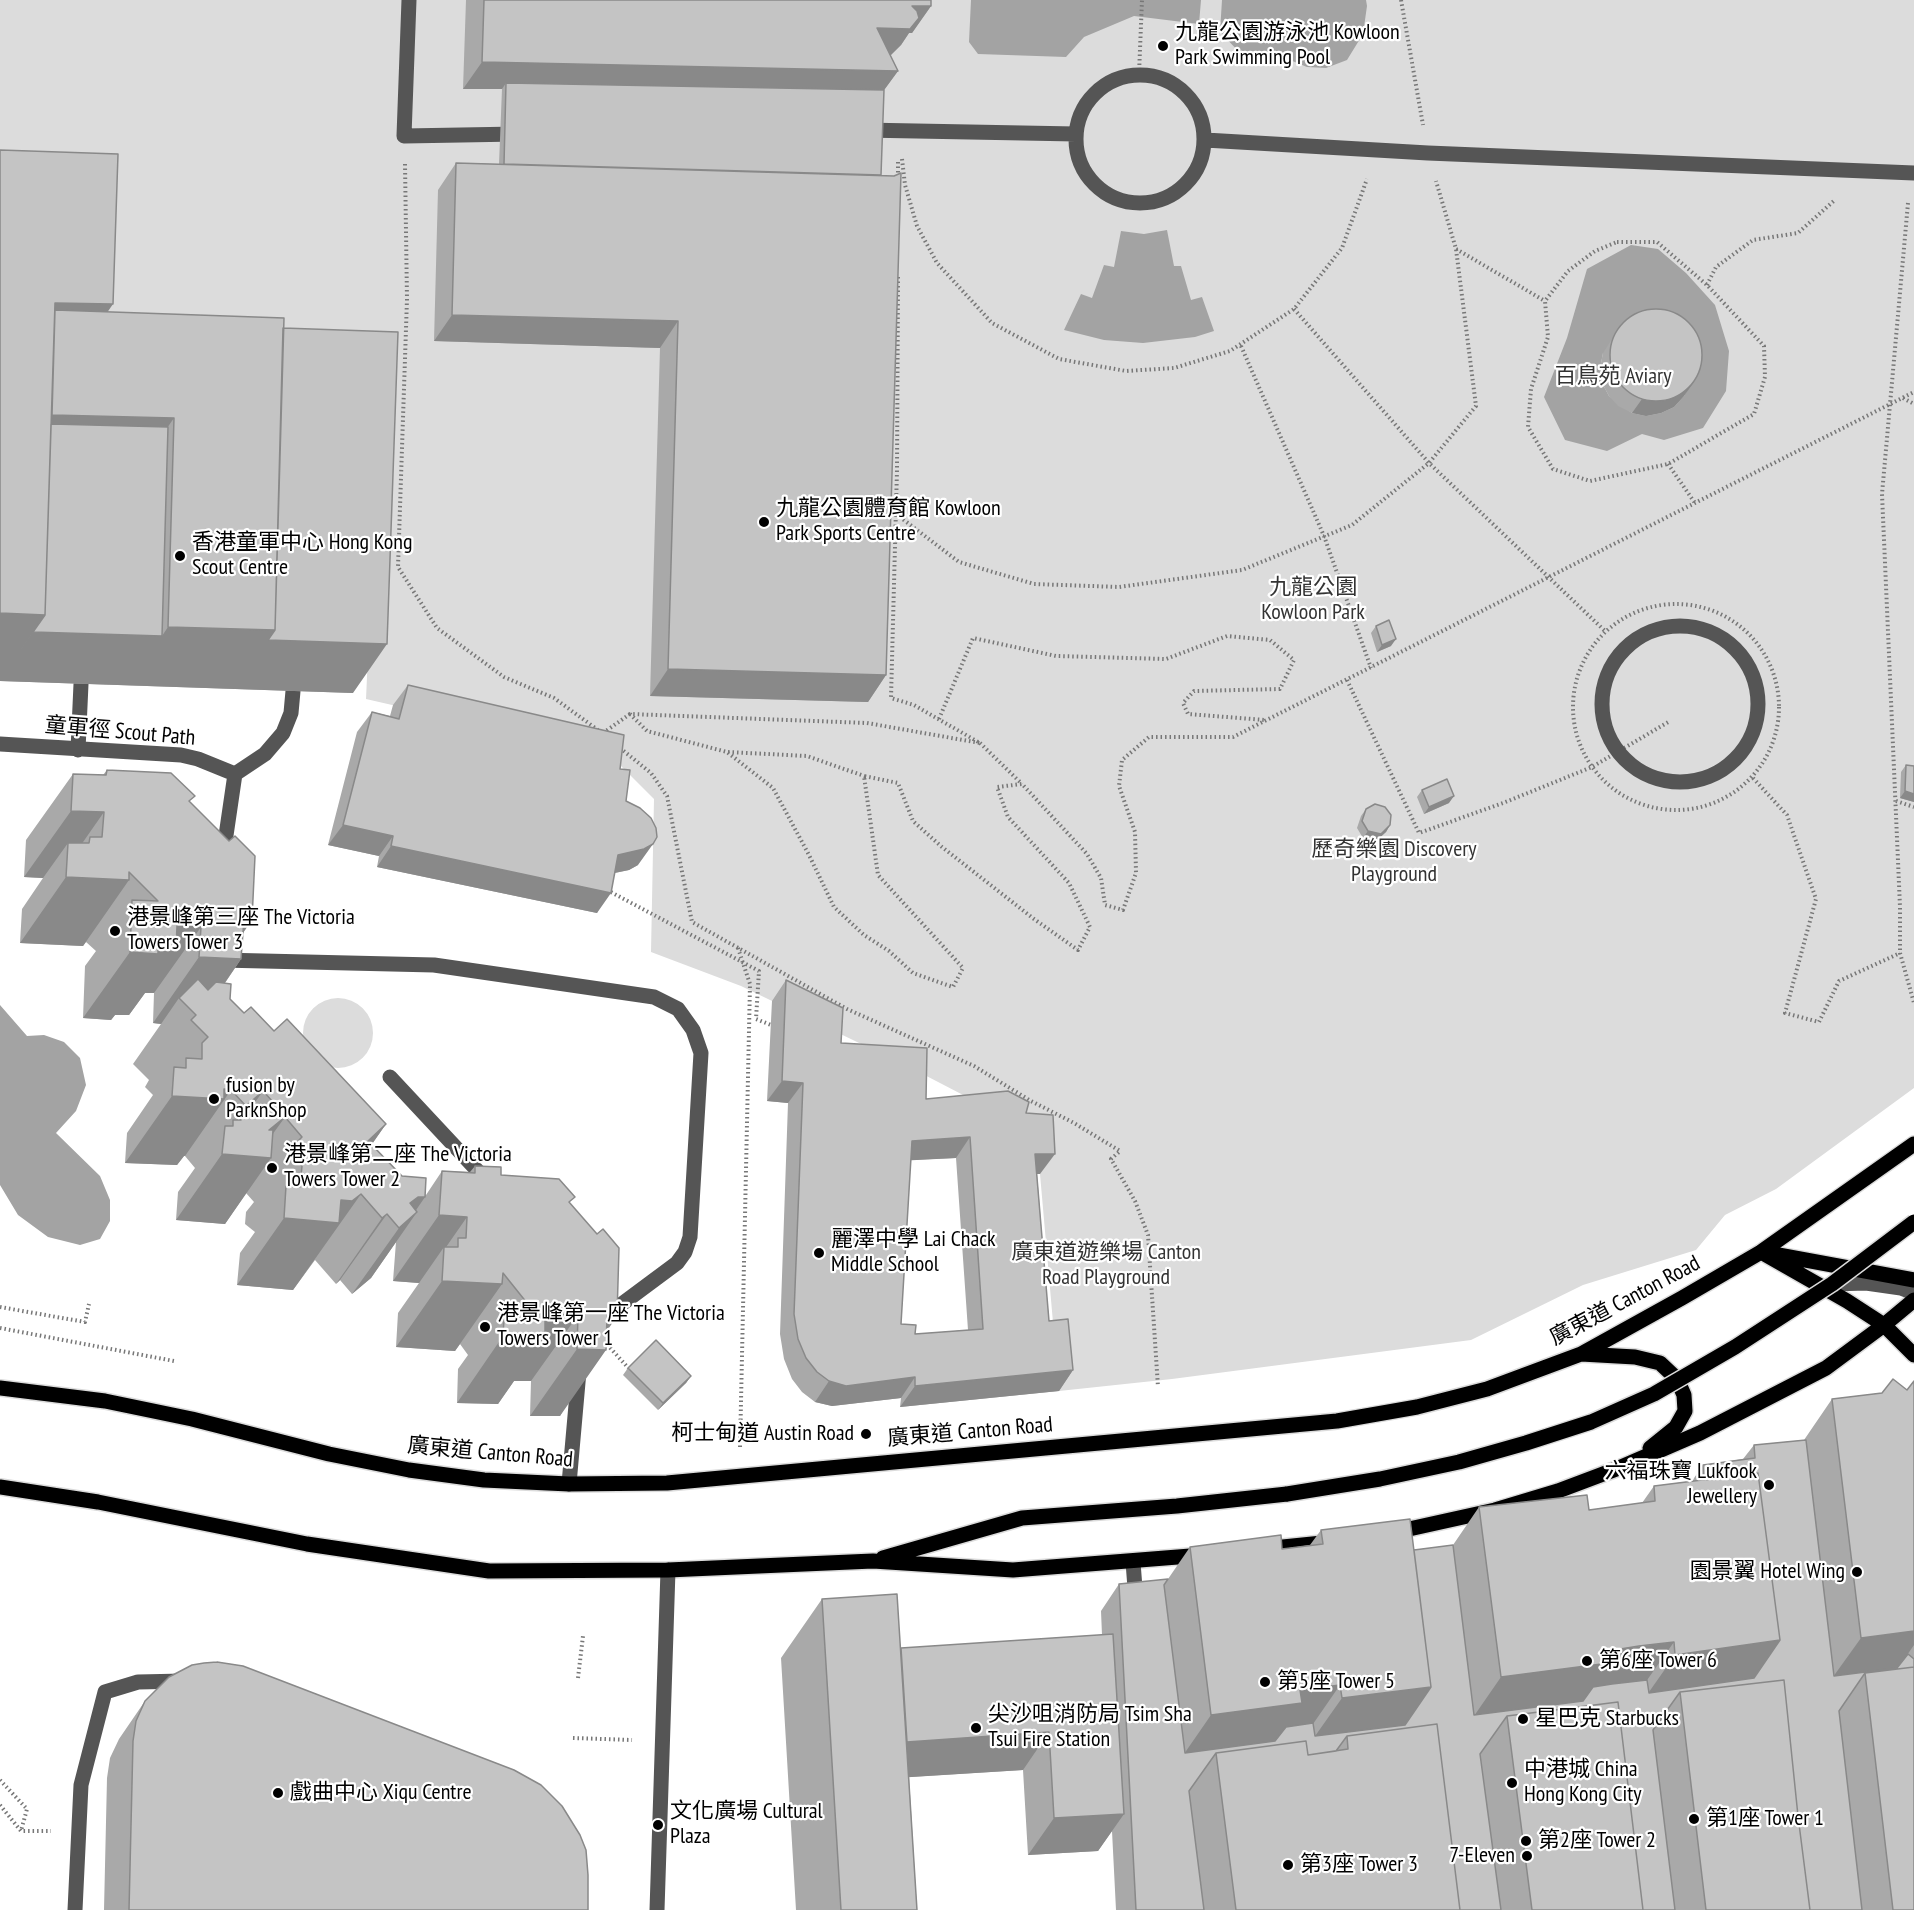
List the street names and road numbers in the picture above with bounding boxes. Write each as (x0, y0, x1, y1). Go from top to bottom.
street label: 童軍徑 Scout Path (44, 712, 196, 752)
street label: 廣東道 Canton Road (1545, 1250, 1705, 1352)
street label: 廣東道 Canton Road (886, 1412, 1054, 1452)
street label: 廣東道 Canton Road (406, 1433, 574, 1473)

